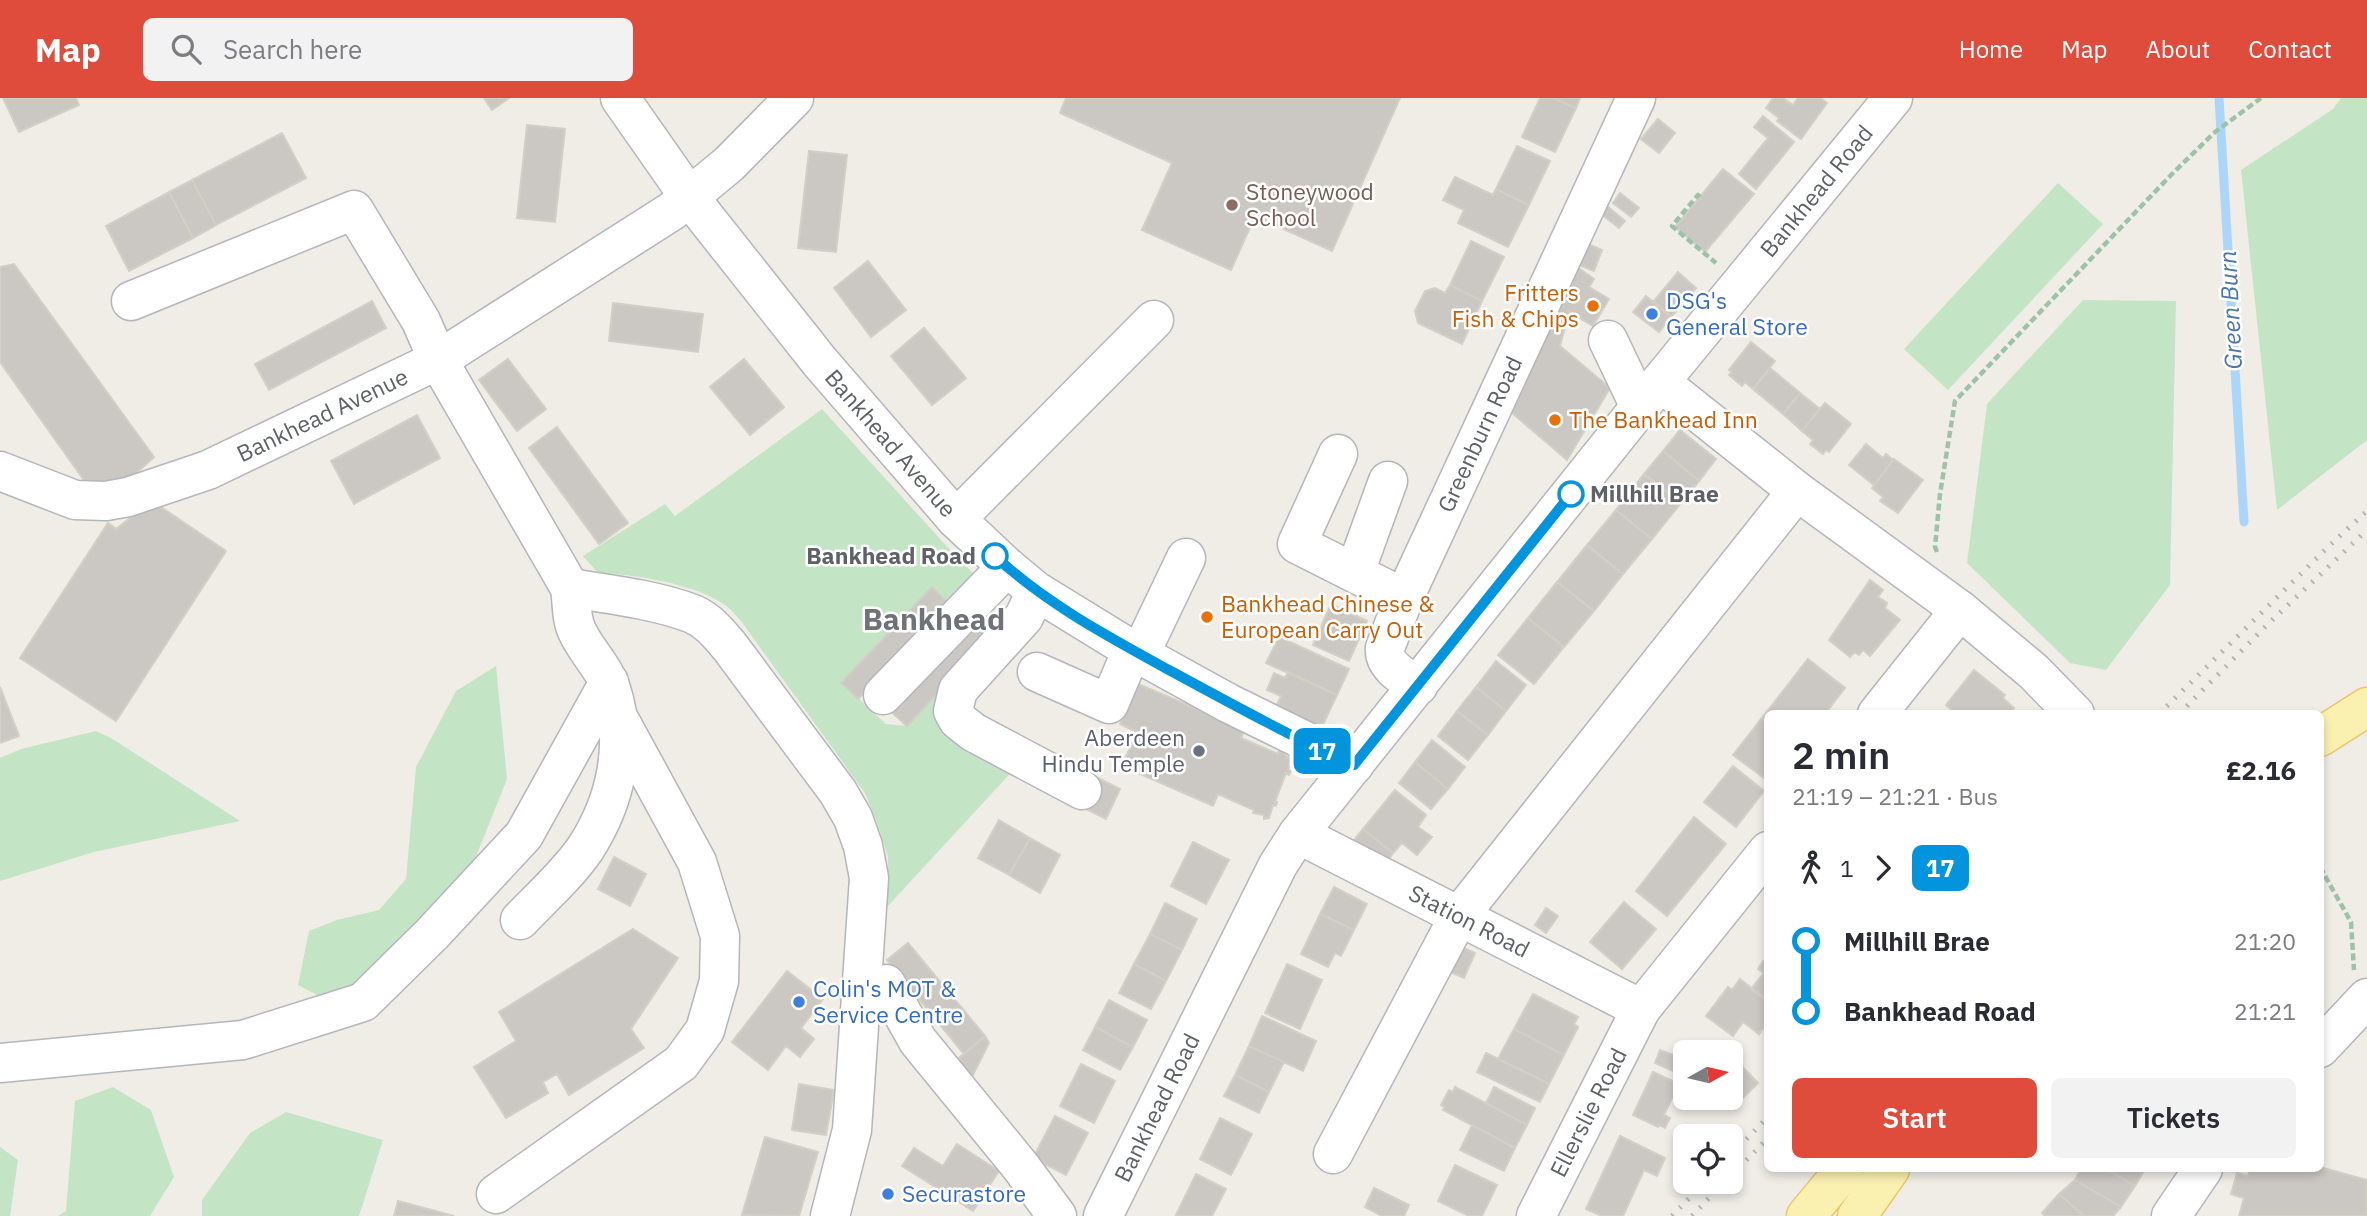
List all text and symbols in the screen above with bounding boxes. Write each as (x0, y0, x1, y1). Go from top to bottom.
search box (143, 18, 633, 81)
text: Map (35, 28, 101, 71)
icon: search (167, 30, 205, 68)
text: Search here (223, 32, 362, 66)
text: Home (1959, 33, 2023, 65)
text: Map (2061, 33, 2107, 65)
text: About (2145, 33, 2210, 65)
text: Contact (2248, 33, 2332, 65)
street label: Bankhead Road (1753, 118, 1879, 263)
place label: Stoneywood School (1246, 176, 1374, 232)
marker: Stoneywood School (1224, 197, 1240, 213)
water label: Green Burn (2211, 250, 2249, 370)
place label: Fritters Fish & Chips (1452, 277, 1579, 333)
place label: DSG's General Store (1666, 285, 1808, 341)
marker: Fritters Fish & Chips (1585, 298, 1601, 314)
marker: DSG's General Store (1644, 306, 1660, 322)
street label: Greenburn Road (1430, 351, 1528, 517)
street label: Bankhead Avenue (231, 361, 412, 468)
street label: Bankhead Avenue (819, 363, 964, 523)
place label: The Bankhead Inn (1569, 404, 1758, 434)
marker: The Bankhead Inn (1547, 412, 1563, 428)
place label: Millhill Brae (1590, 478, 1719, 508)
marker: Millhill Brae (1558, 481, 1584, 507)
place label: Bankhead Road (806, 540, 976, 570)
marker: Bankhead Road (982, 543, 1008, 569)
place label: Bankhead Chinese & European Carry Out (1221, 588, 1434, 644)
district label: Bankhead (863, 599, 1005, 638)
marker: Bankhead Chinese & European Carry Out (1199, 609, 1215, 625)
place label: Aberdeen Hindu Temple (1042, 722, 1185, 778)
line badge: 17 (1290, 728, 1354, 774)
text: 2 min (1792, 730, 1890, 779)
text: 17 (1308, 735, 1336, 767)
marker: Aberdeen Hindu Temple (1191, 743, 1207, 759)
text: £2.16 (2226, 753, 2296, 787)
text: 21:19 – 21:21 · Bus (1792, 781, 1998, 811)
icon: walk (1792, 849, 1830, 887)
icon: forward (1864, 849, 1902, 887)
text: 17 (1926, 852, 1955, 884)
text: 1 (1840, 853, 1854, 883)
street label: Station Road (1404, 877, 1535, 964)
text: Millhill Brae (1844, 924, 1990, 958)
text: 21:20 (2234, 926, 2296, 956)
place label: Colin's MOT & Service Centre (813, 973, 963, 1029)
marker: Colin's MOT & Service Centre (791, 994, 807, 1010)
text: Bankhead Road (1844, 994, 2036, 1028)
text: 21:21 (2234, 996, 2296, 1026)
street label: Bankhead Road (1106, 1028, 1206, 1187)
north arrow (1673, 1040, 1743, 1110)
map controls (1673, 1040, 1743, 1194)
street label: Ellerslie Road (1542, 1042, 1633, 1182)
button: Start (1792, 1078, 2037, 1158)
button: Tickets (2051, 1078, 2296, 1158)
button: locate (1673, 1124, 1743, 1194)
place label: Securastore (902, 1178, 1026, 1208)
marker: Securastore (880, 1186, 896, 1202)

